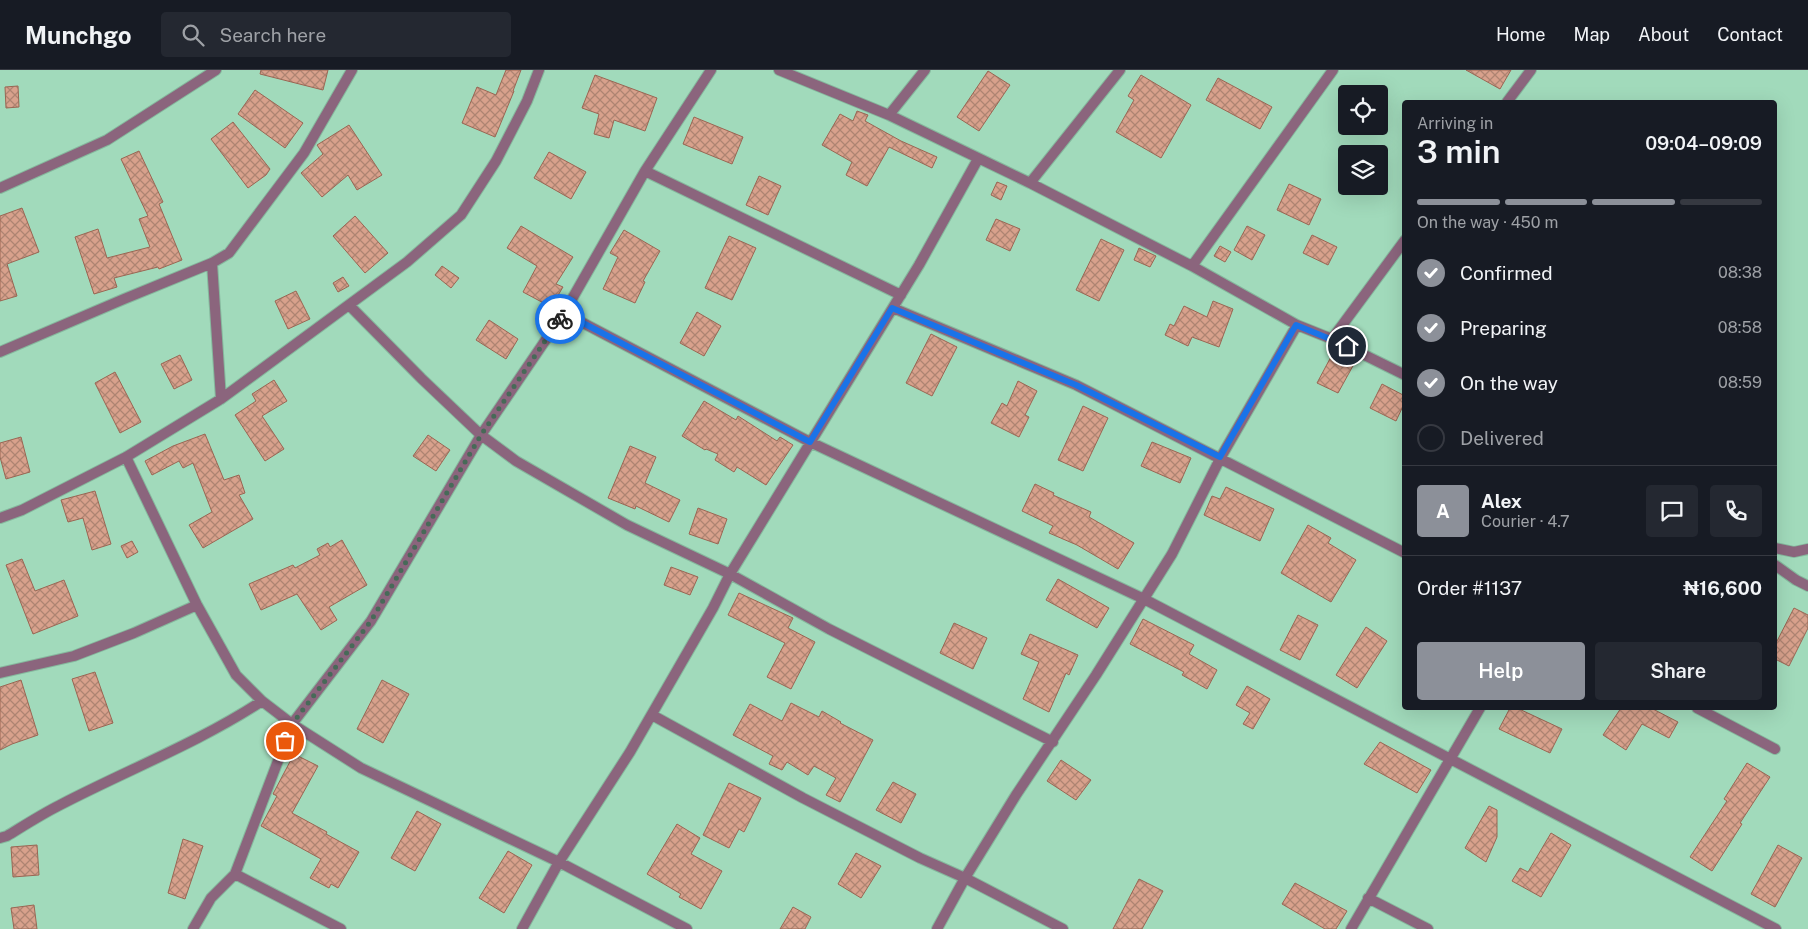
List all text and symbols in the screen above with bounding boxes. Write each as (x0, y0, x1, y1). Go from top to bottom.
search box (161, 12, 511, 57)
text: Munchgo (25, 21, 131, 49)
icon: search (179, 21, 207, 49)
text: Search here (219, 24, 326, 46)
text: Home (1496, 24, 1546, 45)
text: Map (1574, 24, 1610, 45)
text: About (1638, 24, 1689, 45)
text: Contact (1717, 24, 1783, 45)
map controls (1338, 85, 1388, 195)
button: locate (1338, 85, 1388, 135)
text: Arriving in (1417, 114, 1493, 133)
text: 09:04–09:09 (1645, 132, 1762, 154)
text: 3 min (1417, 133, 1501, 170)
button: layers (1338, 145, 1388, 195)
text: On the way · 450 m (1417, 213, 1558, 232)
icon: check (1417, 259, 1445, 287)
text: Confirmed (1460, 262, 1553, 284)
text: 08:38 (1718, 263, 1762, 282)
courier (535, 294, 585, 344)
icon: bike (546, 305, 574, 333)
icon: check (1417, 314, 1445, 342)
text: Preparing (1460, 317, 1547, 339)
text: 08:58 (1718, 318, 1762, 337)
pin (1326, 325, 1368, 367)
icon: home (1333, 332, 1361, 360)
icon: check (1417, 369, 1445, 397)
text: On the way (1460, 372, 1558, 394)
text: 08:59 (1718, 373, 1762, 392)
text: Delivered (1460, 427, 1544, 449)
button: chat (1646, 485, 1698, 537)
button: phone (1710, 485, 1762, 537)
text: Alex (1481, 490, 1522, 512)
text: A (1436, 500, 1450, 522)
text: Courier · 4.7 (1481, 512, 1570, 531)
text: Order #1137 (1417, 577, 1522, 599)
text: ₦16,600 (1683, 577, 1762, 599)
button: Help (1417, 642, 1585, 700)
button: Share (1595, 642, 1762, 700)
pin (264, 720, 306, 762)
icon: bag (271, 727, 299, 755)

